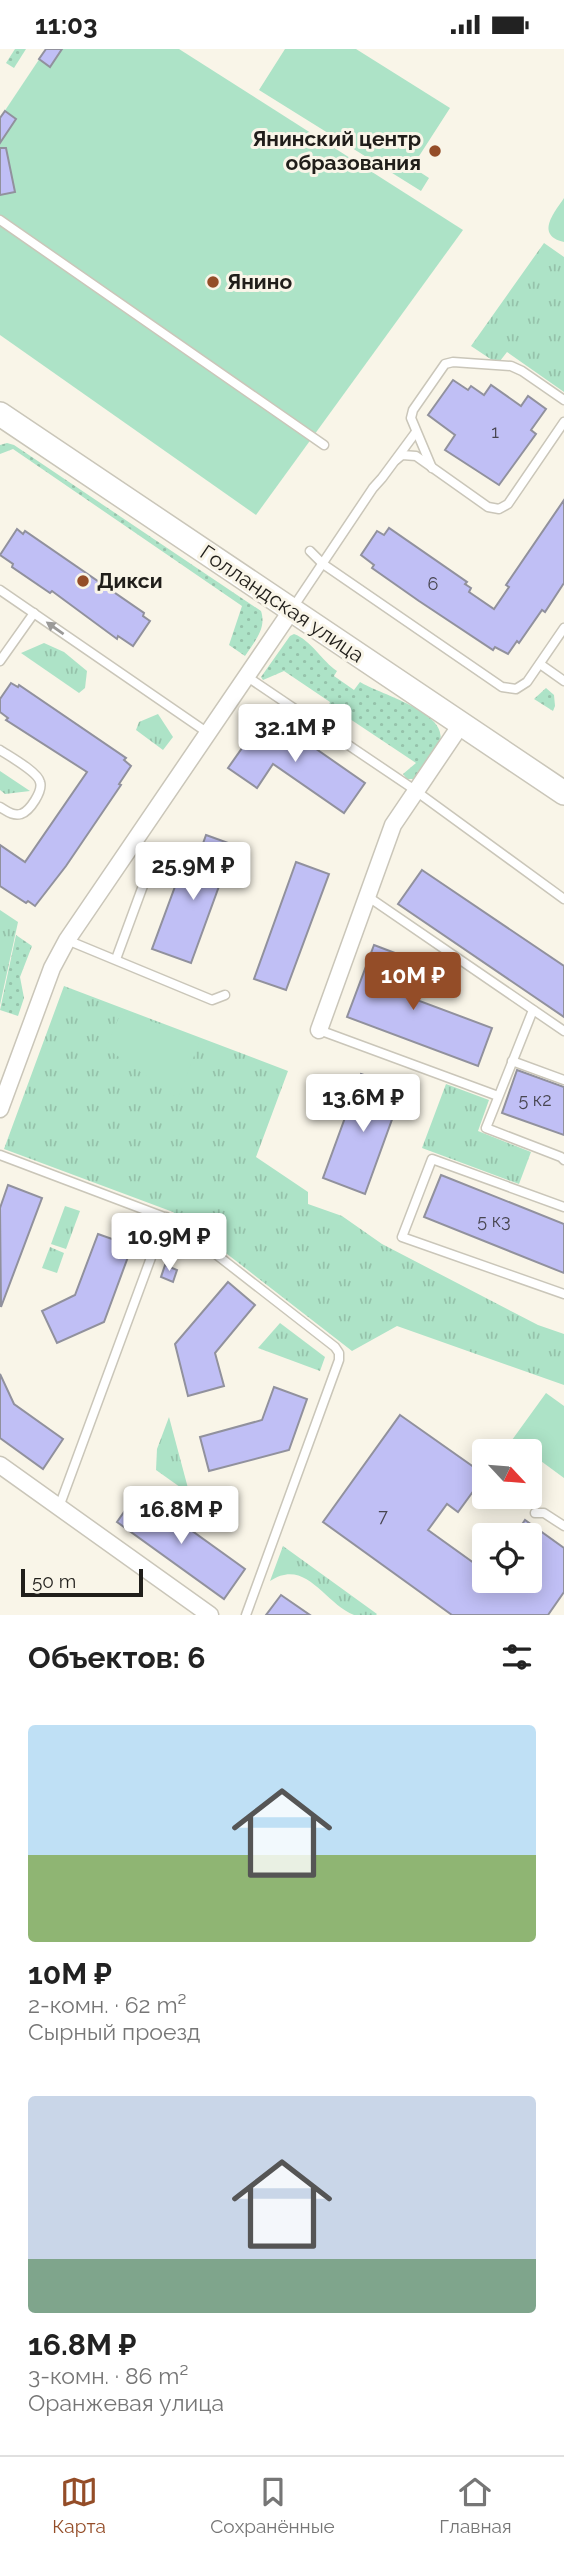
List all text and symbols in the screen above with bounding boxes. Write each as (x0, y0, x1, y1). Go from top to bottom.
text: 11:03 (35, 10, 98, 40)
place label: Янинский центр образования (252, 126, 421, 175)
marker: Янинский центр образования (427, 143, 443, 159)
place label: Янино (227, 269, 292, 294)
marker: Янино (205, 274, 221, 290)
house number: 1 (491, 421, 499, 442)
street label: Голландская улица (196, 540, 369, 668)
place label: Дикси (97, 568, 163, 593)
marker: Дикси (75, 573, 91, 589)
house number: 6 (428, 573, 439, 594)
one-way arrow (46, 621, 64, 635)
pin: 32.1M ₽ (230, 705, 360, 764)
text: 32.1M ₽ (254, 713, 336, 740)
pin: 25.9M ₽ (128, 843, 258, 902)
text: 25.9M ₽ (151, 851, 235, 878)
pin: 10M ₽ (364, 953, 462, 1012)
text: 10M ₽ (381, 961, 445, 988)
pin: 13.6M ₽ (298, 1075, 428, 1134)
text: 13.6M ₽ (322, 1083, 404, 1110)
house number: 5 к2 (518, 1089, 552, 1110)
house number: 5 к3 (477, 1210, 511, 1231)
pin: 10.9M ₽ (104, 1213, 234, 1273)
text: 10.9M ₽ (128, 1222, 210, 1249)
north arrow (472, 1439, 542, 1509)
map controls (472, 1439, 542, 1593)
pin: 16.8M ₽ (116, 1487, 246, 1546)
text: 16.8M ₽ (139, 1495, 223, 1522)
house number: 7 (378, 1505, 388, 1526)
button: locate (472, 1523, 542, 1593)
scale bar (21, 1566, 144, 1598)
text: 50 m (32, 1570, 76, 1592)
icon: filters (498, 1638, 536, 1676)
text: Объектов: 6 (28, 1640, 205, 1675)
icon: home (219, 1770, 345, 1896)
text: 10M ₽ (28, 1956, 112, 1991)
text: 2-комн. · 62 m² (28, 1991, 186, 2018)
text: Сырный проезд (28, 2018, 200, 2045)
icon: home (219, 2141, 345, 2267)
text: 16.8M ₽ (28, 2327, 136, 2362)
text: 3-комн. · 86 m² (28, 2362, 188, 2389)
text: Оранжевая улица (28, 2389, 224, 2416)
tab: Карта (52, 2473, 106, 2537)
tab: Сохранённые (210, 2473, 335, 2537)
tab: Главная (439, 2473, 512, 2537)

